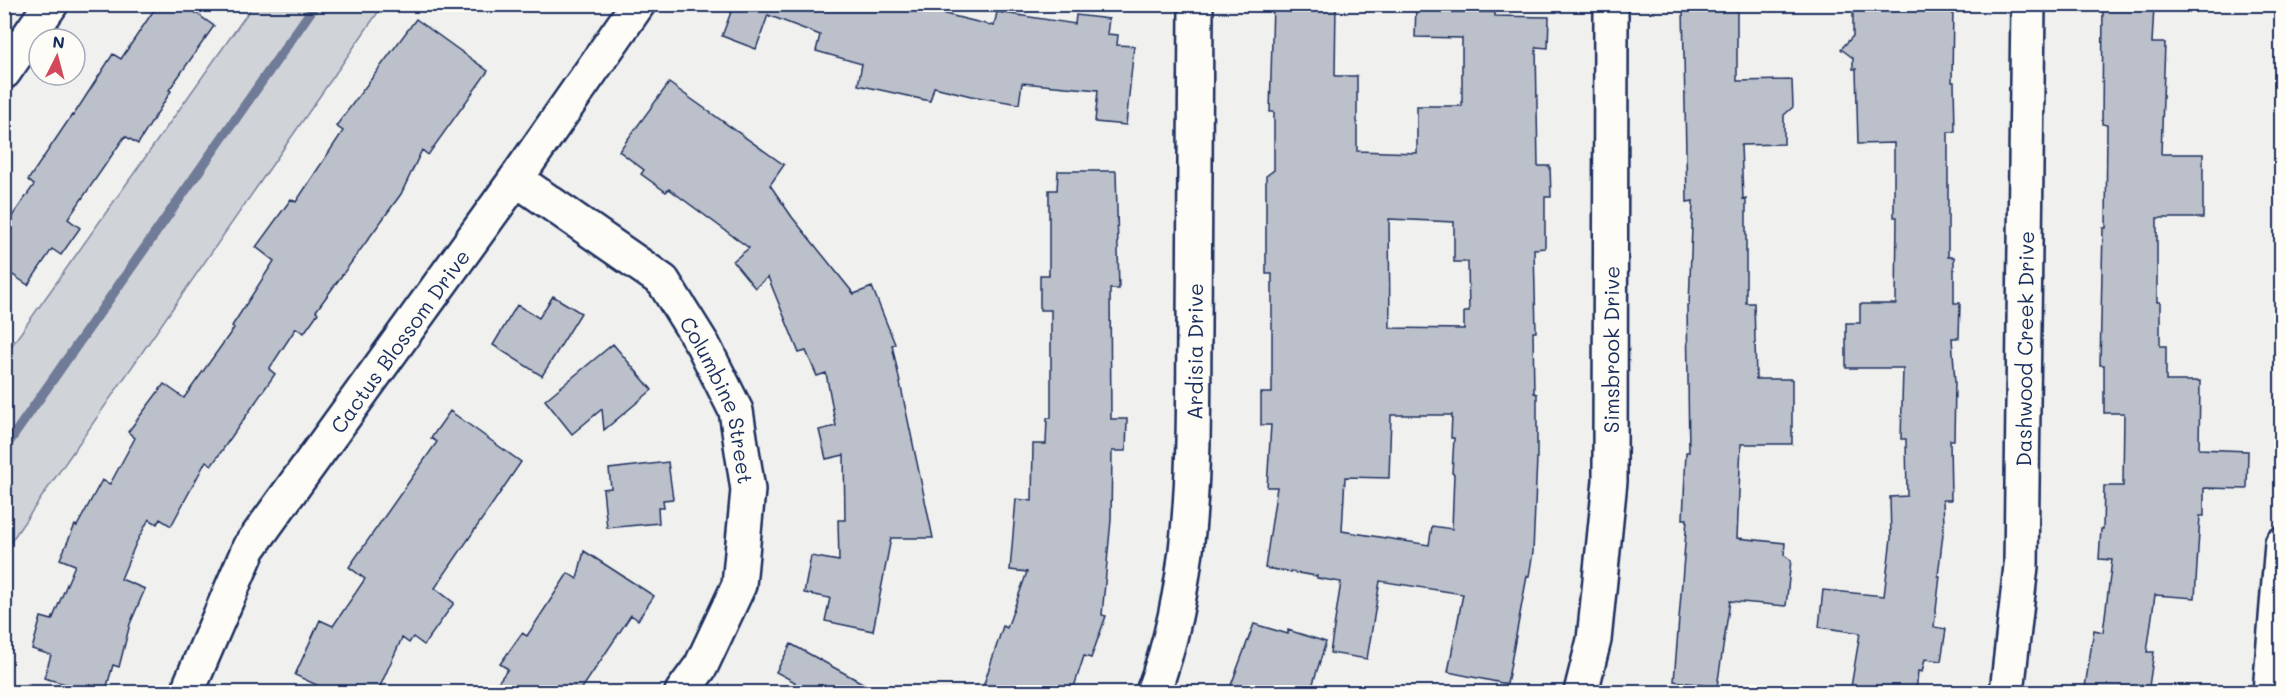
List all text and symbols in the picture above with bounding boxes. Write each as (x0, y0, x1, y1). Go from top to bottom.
north arrow (27, 27, 87, 87)
text: N (51, 31, 66, 53)
street label: Dashwood Creek Drive (2009, 231, 2039, 467)
street label: Cactus Blossom Drive (323, 243, 475, 438)
street label: Simsbrook Drive (1597, 266, 1624, 433)
street label: Ardisia Drive (1180, 283, 1208, 420)
street label: Columbine Street (675, 311, 760, 486)

